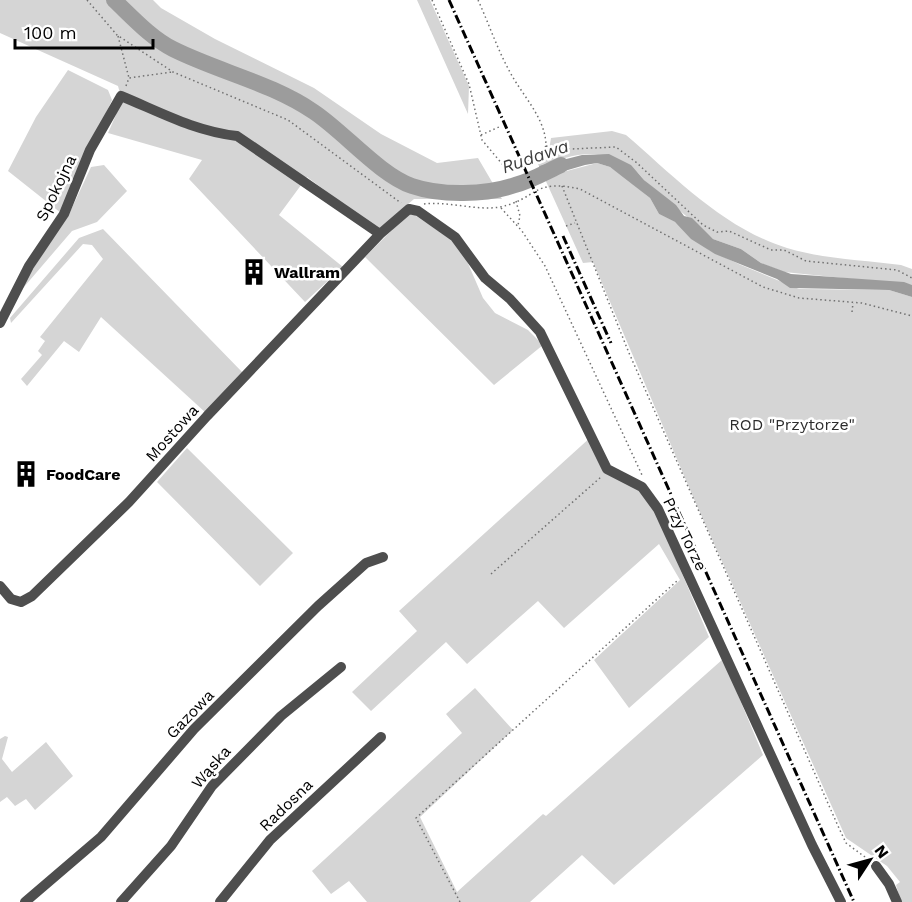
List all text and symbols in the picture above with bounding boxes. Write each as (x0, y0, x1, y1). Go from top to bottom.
scale bar (15, 12, 153, 50)
text: 100 m (24, 22, 77, 43)
water label: Rudawa (499, 135, 571, 177)
street label: Spokojna (32, 152, 80, 224)
building icon: Wallram (239, 257, 269, 287)
place label: Wallram (274, 263, 340, 282)
street label: Mostowa (142, 401, 202, 465)
park label: ROD "Przytorze" (729, 415, 855, 434)
building icon: FoodCare (11, 459, 41, 489)
place label: FoodCare (46, 465, 120, 484)
street label: Przy Torze (659, 494, 711, 574)
street label: Gazowa (162, 686, 218, 742)
street label: Wąska (187, 742, 235, 792)
street label: Radosna (255, 775, 317, 835)
north arrow (840, 830, 900, 890)
text: N (871, 841, 893, 862)

